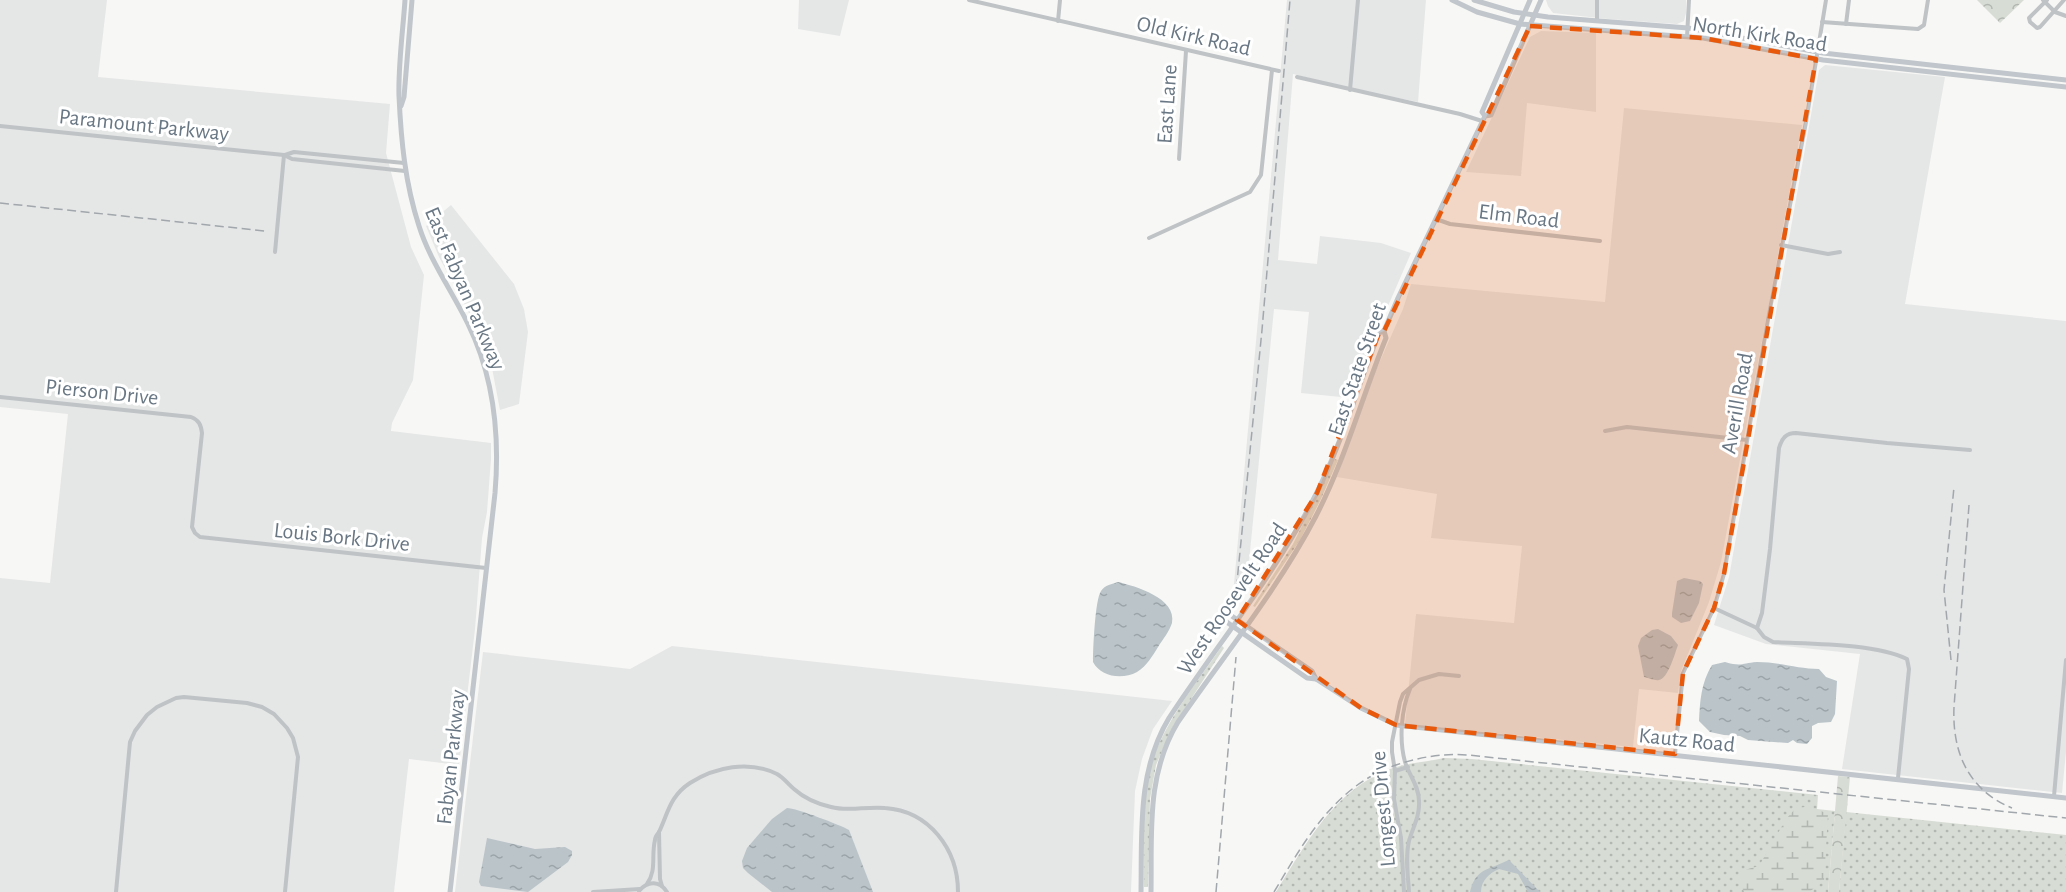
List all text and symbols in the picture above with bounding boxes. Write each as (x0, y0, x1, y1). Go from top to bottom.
street label: Old Kirk Road (1135, 12, 1253, 60)
street label: North Kirk Road (1691, 12, 1829, 56)
street label: East Lane (1153, 64, 1181, 145)
street label: Paramount Parkway (58, 105, 231, 145)
street label: Elm Road (1477, 200, 1560, 232)
street label: East Fabyan Parkway (421, 204, 510, 374)
street label: East State Street (1324, 300, 1390, 439)
street label: Averill Road (1717, 351, 1757, 455)
street label: Pierson Drive (44, 375, 159, 409)
street label: Louis Bork Drive (273, 519, 411, 555)
street label: West Roosevelt Road (1173, 519, 1291, 678)
street label: Fabyan Parkway (433, 688, 469, 826)
street label: Kautz Road (1638, 724, 1736, 756)
street label: Longest Drive (1367, 750, 1399, 868)

